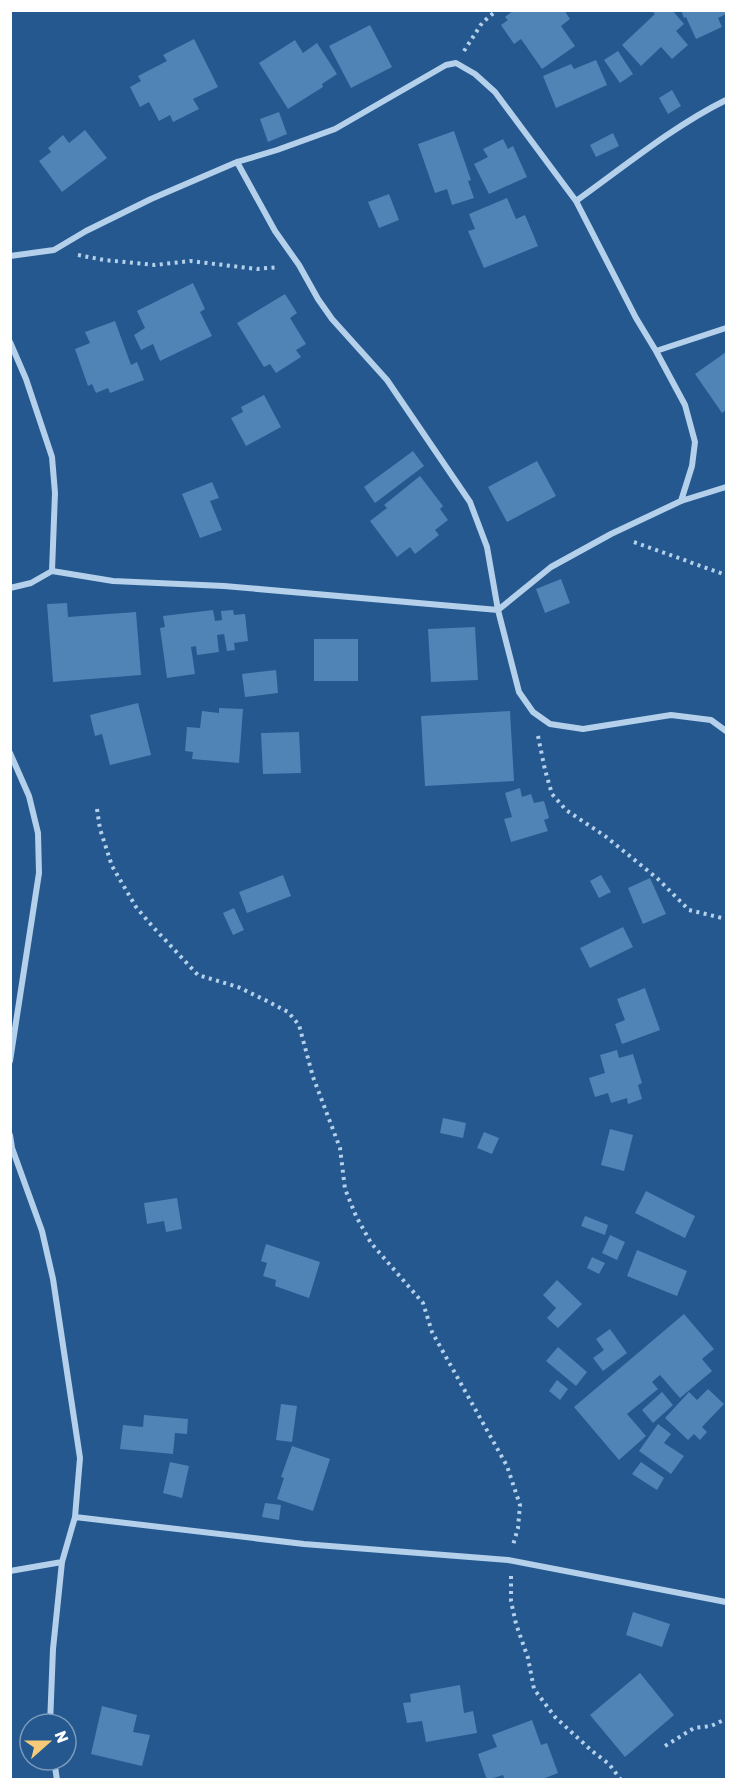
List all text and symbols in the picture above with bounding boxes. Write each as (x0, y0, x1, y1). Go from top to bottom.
north arrow (18, 1712, 78, 1772)
text: N (51, 1728, 72, 1746)

